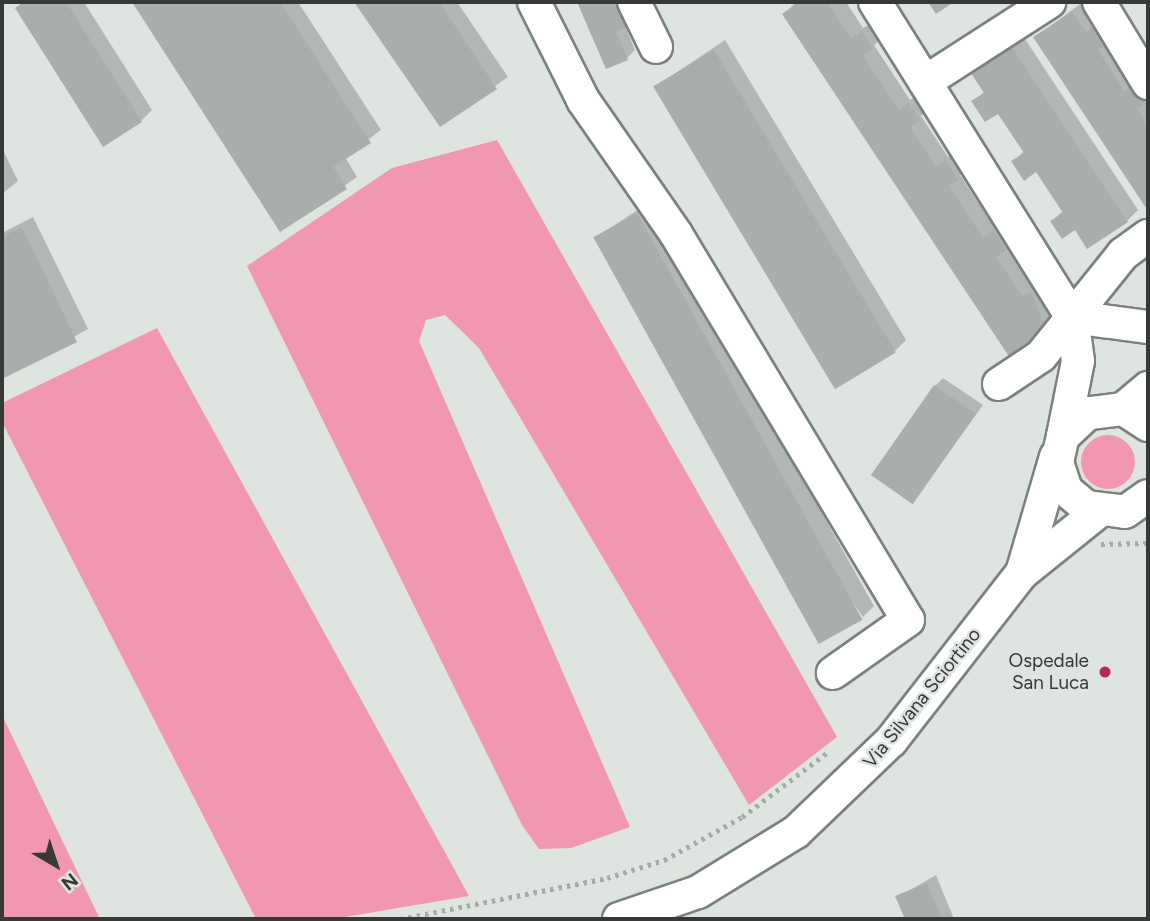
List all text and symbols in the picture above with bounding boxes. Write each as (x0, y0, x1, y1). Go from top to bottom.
street label: Via Silvana Sciortino (859, 623, 985, 773)
place label: Ospedale San Luca (1008, 650, 1089, 694)
marker: Ospedale San Luca (1095, 662, 1115, 682)
north arrow (21, 830, 91, 900)
text: N (57, 868, 82, 895)

